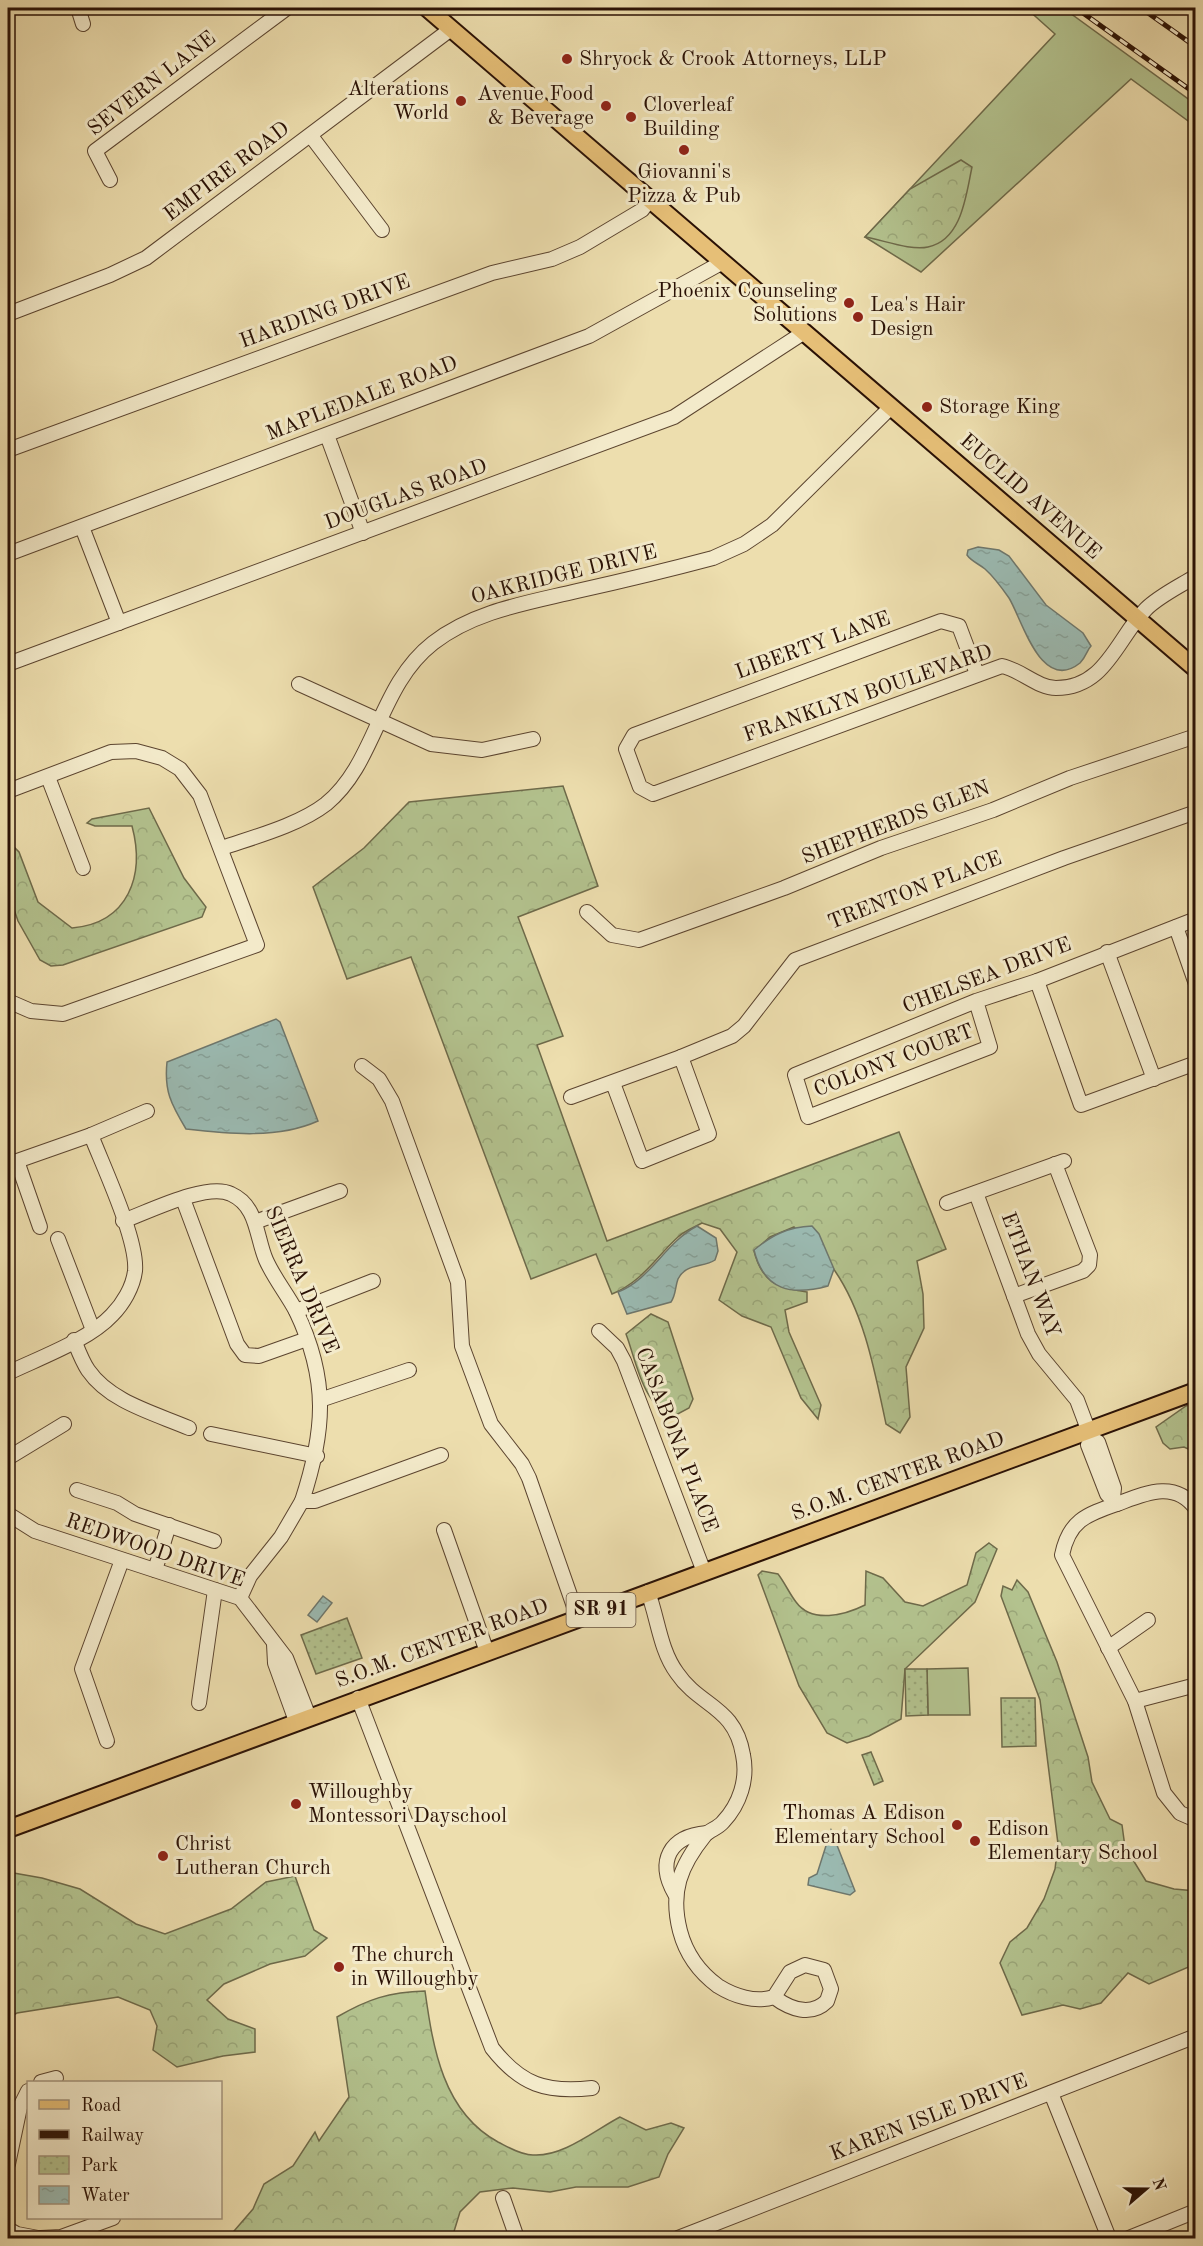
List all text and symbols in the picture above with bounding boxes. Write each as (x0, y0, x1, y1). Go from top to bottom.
street label: SEVERN LANE (84, 28, 220, 140)
place label: Shryock & Crook Attorneys, LLP (579, 49, 886, 70)
marker: Shryock & Crook Attorneys, LLP (560, 52, 574, 66)
place label: Alterations World (347, 79, 449, 124)
place label: Avenue Food & Beverage (477, 84, 594, 129)
marker: Alterations World (454, 94, 468, 108)
place label: Cloverleaf Building (643, 95, 734, 140)
marker: Avenue Food & Beverage (599, 99, 613, 113)
marker: Cloverleaf Building (624, 110, 638, 124)
street label: EMPIRE ROAD (160, 118, 294, 226)
marker: Giovanni's Pizza & Pub (677, 143, 691, 157)
place label: Giovanni's Pizza & Pub (627, 162, 741, 207)
street label: HARDING DRIVE (237, 271, 413, 353)
place label: Phoenix Counseling Solutions (658, 281, 838, 326)
place label: Lea's Hair Design (870, 295, 966, 340)
marker: Phoenix Counseling Solutions (842, 296, 856, 310)
marker: Lea's Hair Design (851, 310, 865, 324)
street label: MAPLEDALE ROAD (264, 353, 460, 445)
place label: Storage King (939, 397, 1061, 418)
marker: Storage King (920, 400, 934, 414)
street label: EUCLID AVENUE (955, 430, 1105, 564)
street label: DOUGLAS ROAD (322, 456, 490, 534)
street label: OAKRIDGE DRIVE (469, 542, 659, 608)
street label: LIBERTY LANE (733, 608, 893, 684)
street label: FRANKLYN BOULEVARD (741, 641, 995, 747)
street label: SHEPHERDS GLEN (799, 777, 993, 869)
street label: TRENTON PLACE (825, 848, 1005, 934)
street label: CHELSEA DRIVE (900, 934, 1074, 1018)
street label: COLONY COURT (811, 1021, 977, 1101)
street label: SIERRA DRIVE (260, 1203, 342, 1357)
street label: ETHAN WAY (996, 1209, 1064, 1341)
street label: CASABONA PLACE (631, 1345, 721, 1535)
street label: S.O.M. CENTER ROAD (789, 1429, 1007, 1525)
street label: REDWOOD DRIVE (63, 1510, 247, 1592)
road number: SR 91 (566, 1593, 636, 1627)
street label: S.O.M. CENTER ROAD (333, 1596, 551, 1692)
place label: Willoughby Montessori Dayschool (308, 1782, 507, 1827)
marker: Willoughby Montessori Dayschool (289, 1797, 303, 1811)
place label: Thomas A Edison Elementary School (774, 1803, 945, 1848)
marker: Thomas A Edison Elementary School (950, 1818, 964, 1832)
place label: Edison Elementary School (987, 1819, 1158, 1864)
place label: Christ Lutheran Church (175, 1834, 331, 1879)
marker: Edison Elementary School (968, 1834, 982, 1848)
marker: Christ Lutheran Church (156, 1849, 170, 1863)
place label: The church in Willoughby (351, 1945, 479, 1990)
marker: The church in Willoughby (332, 1960, 346, 1974)
street label: KAREN ISLE DRIVE (827, 2071, 1031, 2165)
legend (27, 2081, 222, 2219)
text: Road (81, 2097, 121, 2115)
text: Railway (81, 2127, 144, 2145)
text: Park (81, 2157, 118, 2175)
north arrow (1116, 2159, 1176, 2219)
text: N (1149, 2176, 1168, 2194)
text: Water (81, 2187, 130, 2205)

